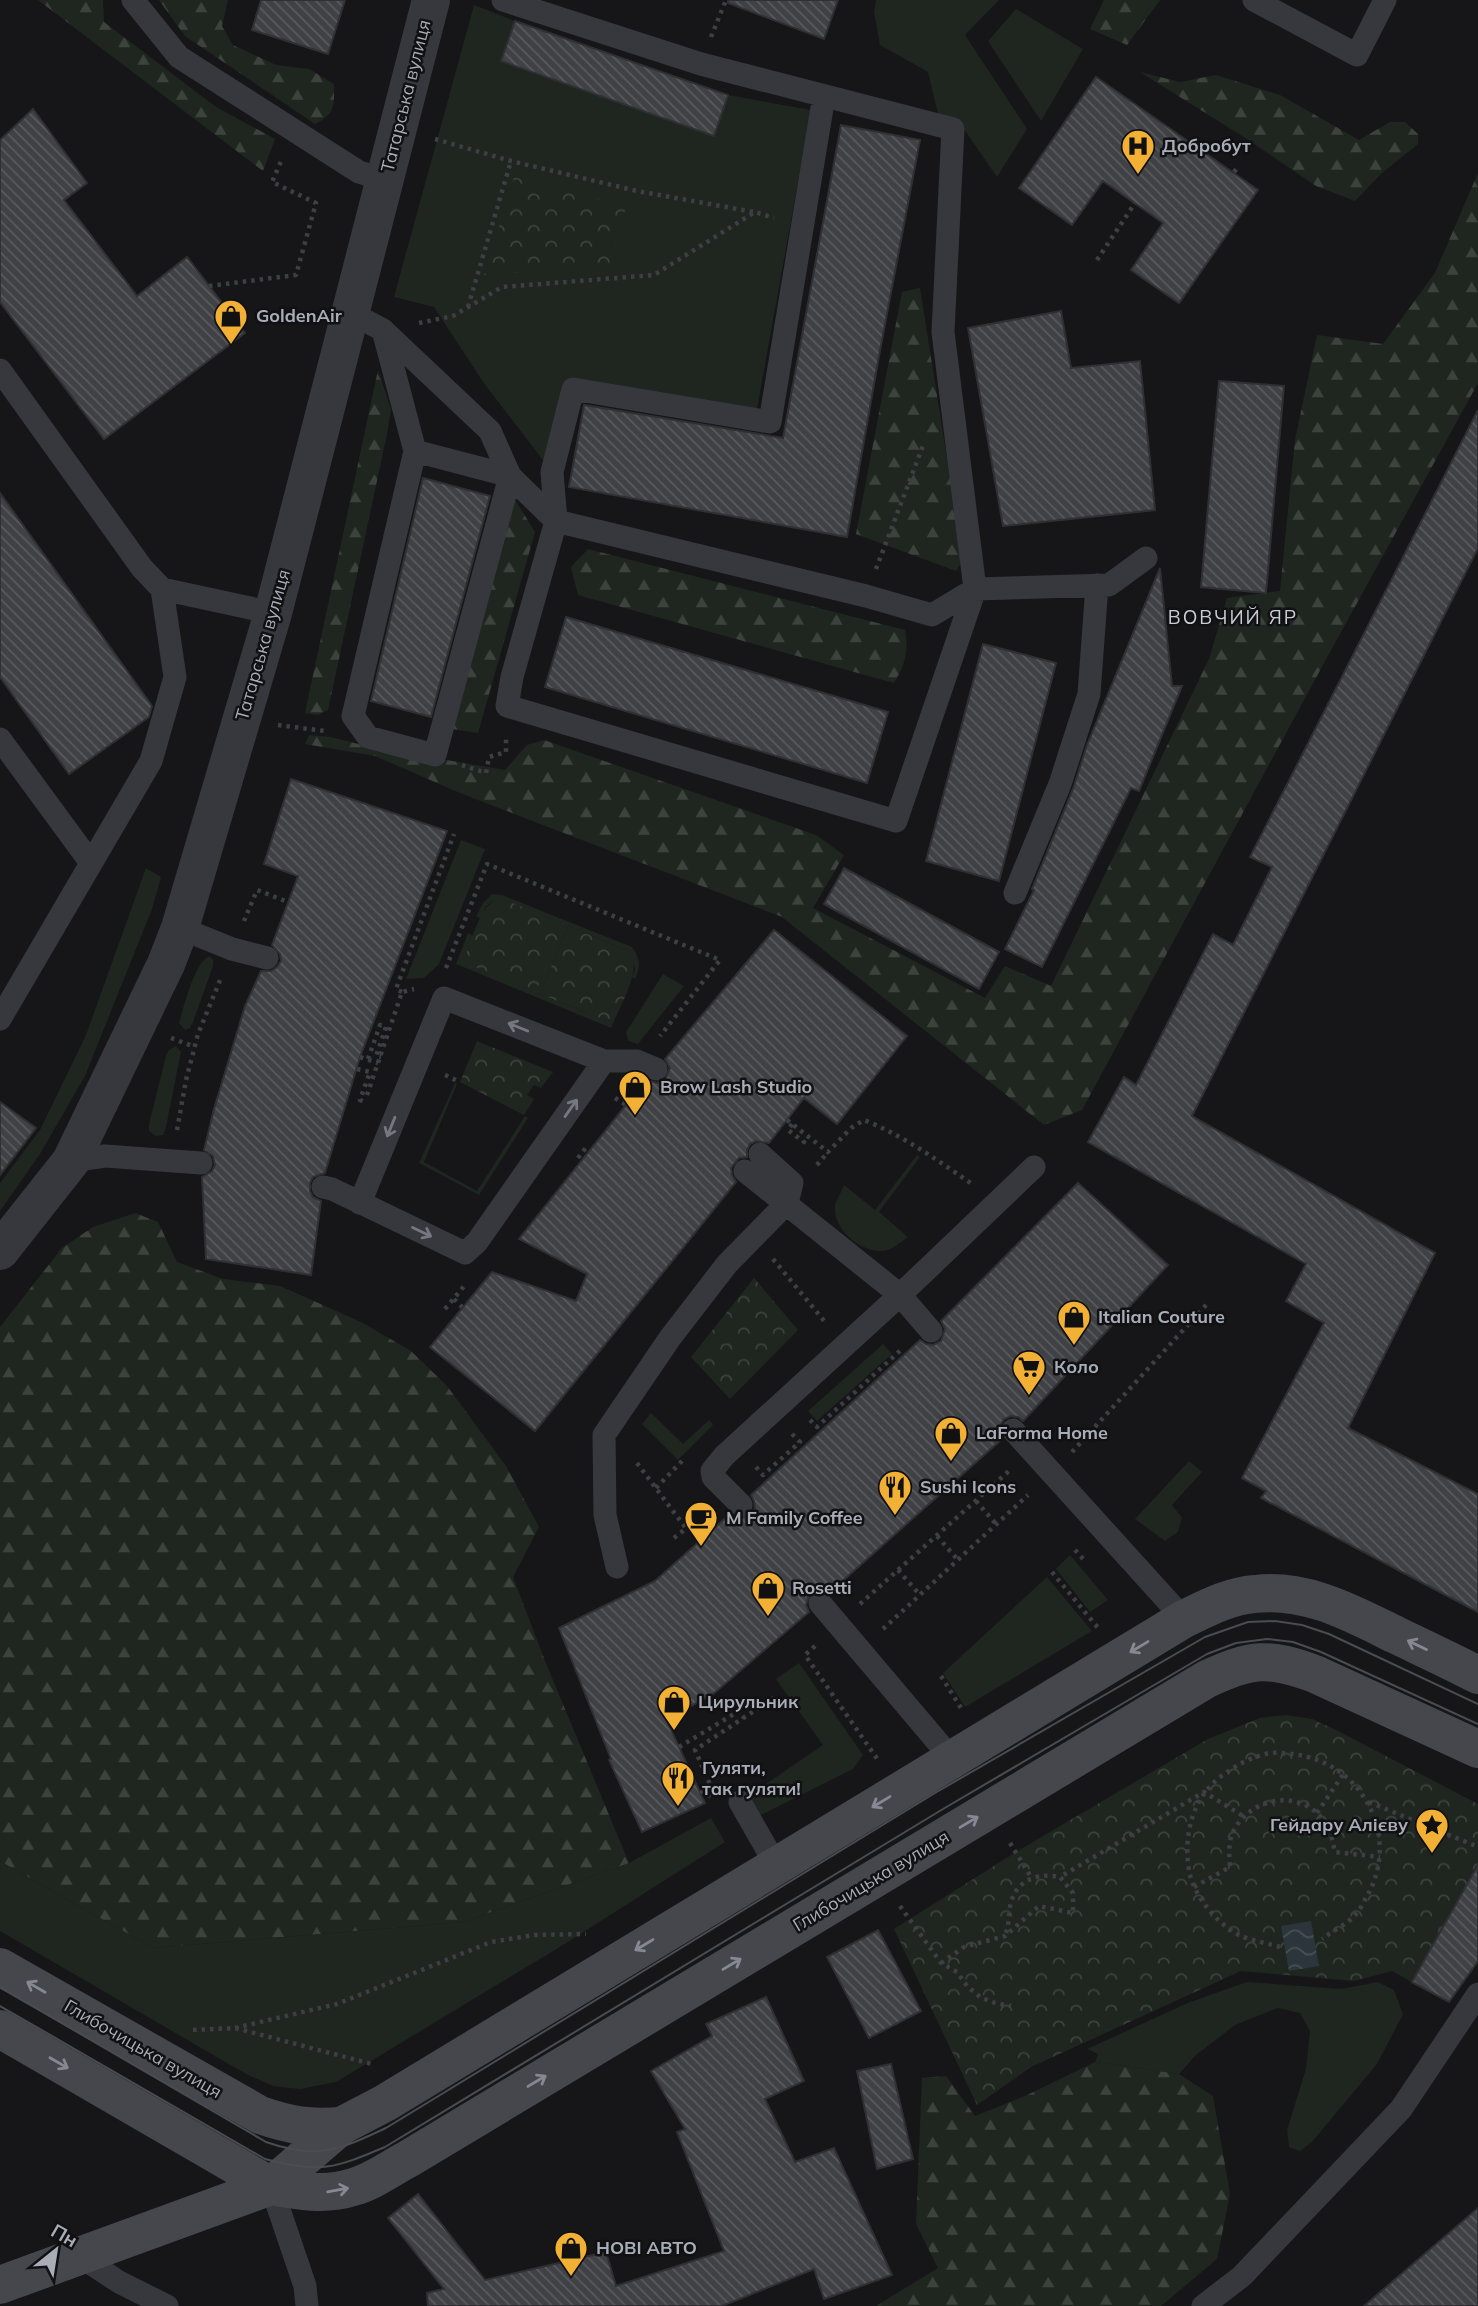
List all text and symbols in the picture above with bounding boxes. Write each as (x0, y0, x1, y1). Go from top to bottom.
street label: Татарська вулиця (375, 17, 436, 175)
hospital icon: Добробут (1119, 127, 1157, 176)
place label: Добробут (1162, 134, 1251, 157)
shop icon: GoldenAir (212, 297, 250, 346)
place label: GoldenAir (256, 304, 343, 327)
street label: Татарська вулиця (230, 567, 295, 723)
district label: ВОВЧИЙ ЯР (1168, 605, 1298, 629)
one-way arrow (507, 1019, 529, 1032)
shop icon: Brow Lash Studio (616, 1068, 654, 1117)
place label: Brow Lash Studio (660, 1075, 812, 1098)
one-way arrow (564, 1099, 578, 1118)
one-way arrow (384, 1116, 397, 1138)
one-way arrow (411, 1226, 432, 1240)
shop icon: Italian Couture (1055, 1298, 1093, 1347)
place label: Italian Couture (1098, 1305, 1225, 1328)
supermarket icon: Коло (1010, 1348, 1048, 1397)
place label: Коло (1054, 1355, 1099, 1378)
shop icon: LaForma Home (932, 1414, 970, 1463)
place label: LaForma Home (976, 1421, 1108, 1444)
restaurant icon: Sushi Icons (876, 1468, 914, 1517)
place label: Sushi Icons (920, 1475, 1016, 1498)
cafe icon: M Family Coffee (682, 1499, 720, 1548)
place label: M Family Coffee (726, 1506, 863, 1529)
shop icon: Rosetti (749, 1569, 787, 1618)
place label: Rosetti (792, 1576, 852, 1599)
one-way arrow (1407, 1637, 1428, 1651)
one-way arrow (1129, 1640, 1149, 1654)
shop icon: Цирульник (655, 1683, 693, 1732)
place label: Цирульник (698, 1690, 799, 1713)
place label: Гуляти, так гуляти! (702, 1756, 801, 1800)
restaurant icon: Гуляти, так гуляти! (659, 1759, 697, 1808)
one-way arrow (872, 1795, 892, 1809)
place icon: Гейдару Алієву (1413, 1806, 1451, 1855)
place label: Гейдару Алієву (1270, 1813, 1408, 1836)
one-way arrow (959, 1815, 979, 1829)
street label: Глибочицька вулиця (788, 1825, 953, 1936)
one-way arrow (635, 1938, 655, 1952)
one-way arrow (722, 1957, 742, 1971)
one-way arrow (26, 1980, 46, 1994)
street label: Глибочицька вулиця (60, 1994, 226, 2103)
one-way arrow (48, 2057, 68, 2071)
one-way arrow (527, 2074, 547, 2088)
one-way arrow (327, 2183, 349, 2196)
north arrow (21, 2215, 91, 2285)
text: Пн (47, 2218, 82, 2252)
shop icon: HОBI ABTO (552, 2229, 590, 2278)
place label: HОBI ABTO (596, 2236, 697, 2259)

